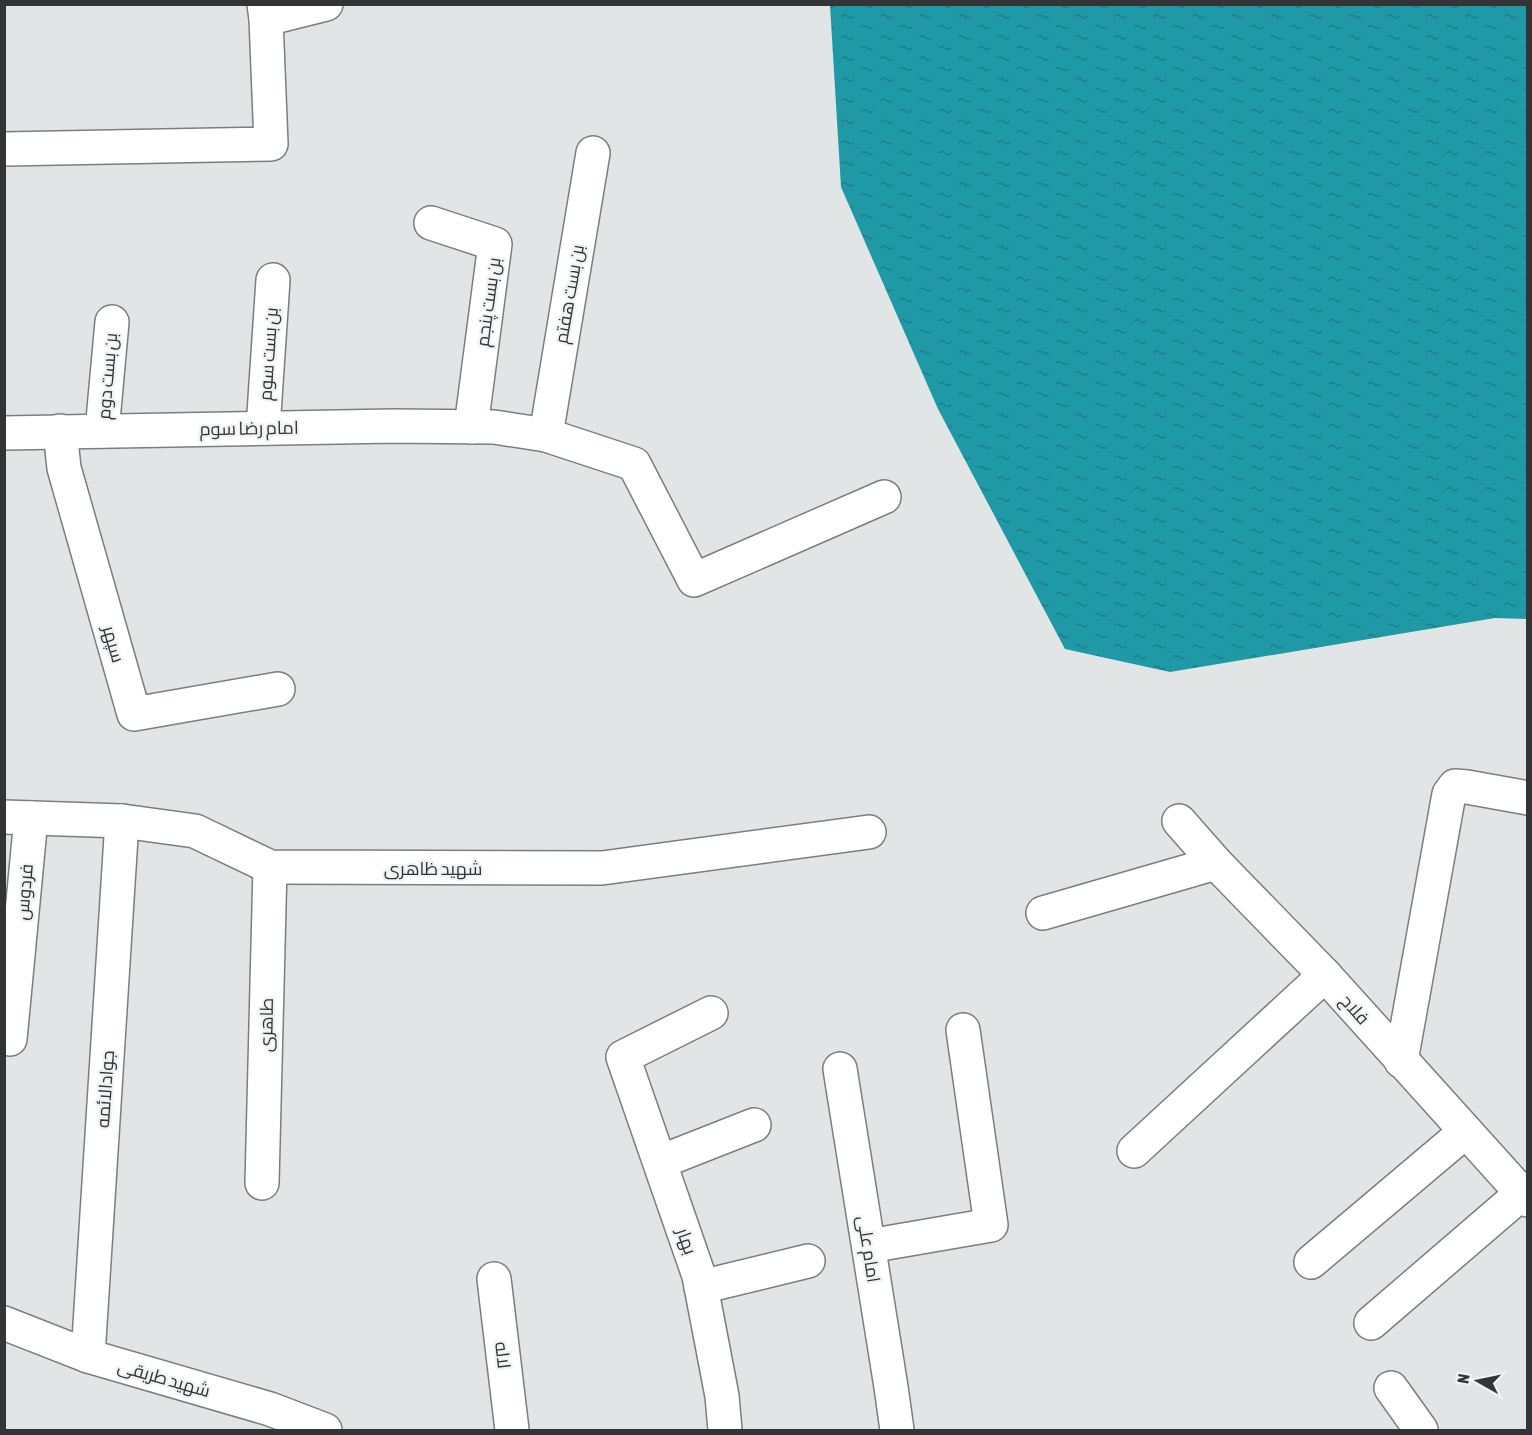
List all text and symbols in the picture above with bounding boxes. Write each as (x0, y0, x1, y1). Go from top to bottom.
street label: بن بست هفتم (550, 243, 590, 346)
street label: بن بست پنجم (471, 256, 507, 348)
street label: بن بست سوم (254, 306, 284, 402)
street label: بن بست دوم (93, 332, 123, 420)
street label: امام رضا سوم (199, 417, 299, 441)
street label: سپهر (98, 622, 129, 665)
street label: شهید ظاهری (384, 858, 482, 880)
street label: فردوس (11, 863, 38, 921)
street label: فلاح (1335, 990, 1374, 1030)
street label: طاهری (255, 998, 278, 1052)
street label: جوادالائمه (92, 1049, 119, 1129)
street label: امام علی (851, 1214, 885, 1284)
street label: بهار (671, 1224, 701, 1257)
street label: لاله (491, 1340, 515, 1370)
north arrow (1448, 1351, 1508, 1411)
street label: شهید طریقی (115, 1355, 213, 1402)
text: N (1454, 1373, 1473, 1385)

